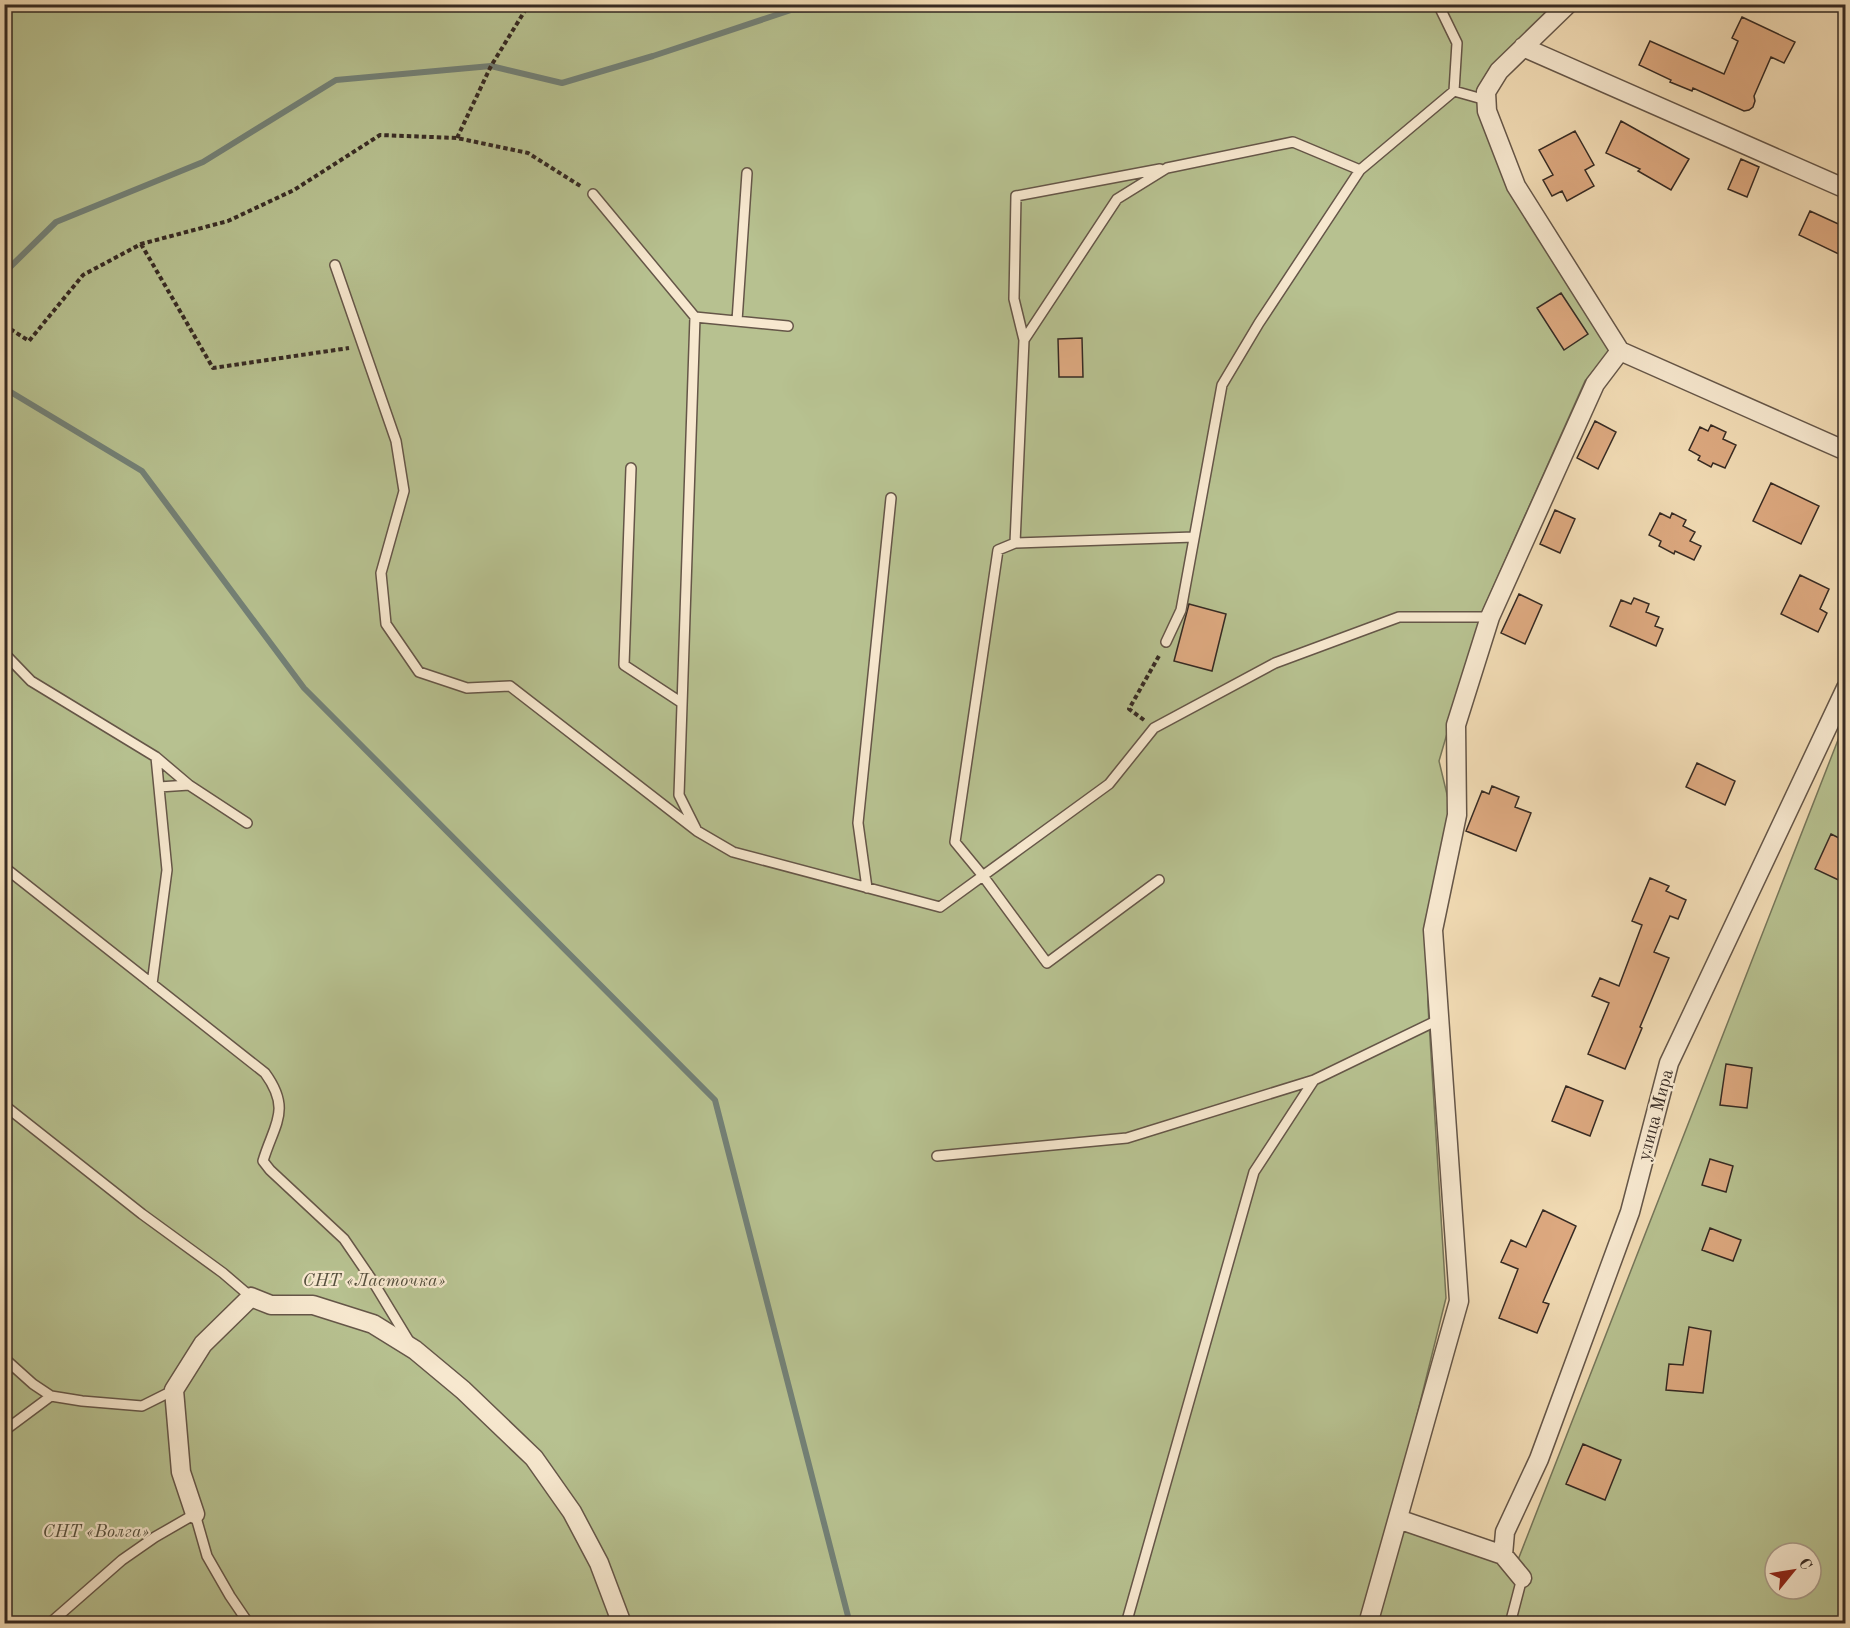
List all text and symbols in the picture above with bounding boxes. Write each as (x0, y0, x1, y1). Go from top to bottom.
street label: улица Мира (1635, 1067, 1677, 1163)
park label: СНТ «Ласточка» (302, 1272, 446, 1290)
park label: СНТ «Волга» (42, 1523, 150, 1541)
north arrow (1763, 1541, 1823, 1601)
text: С (1795, 1556, 1814, 1573)

